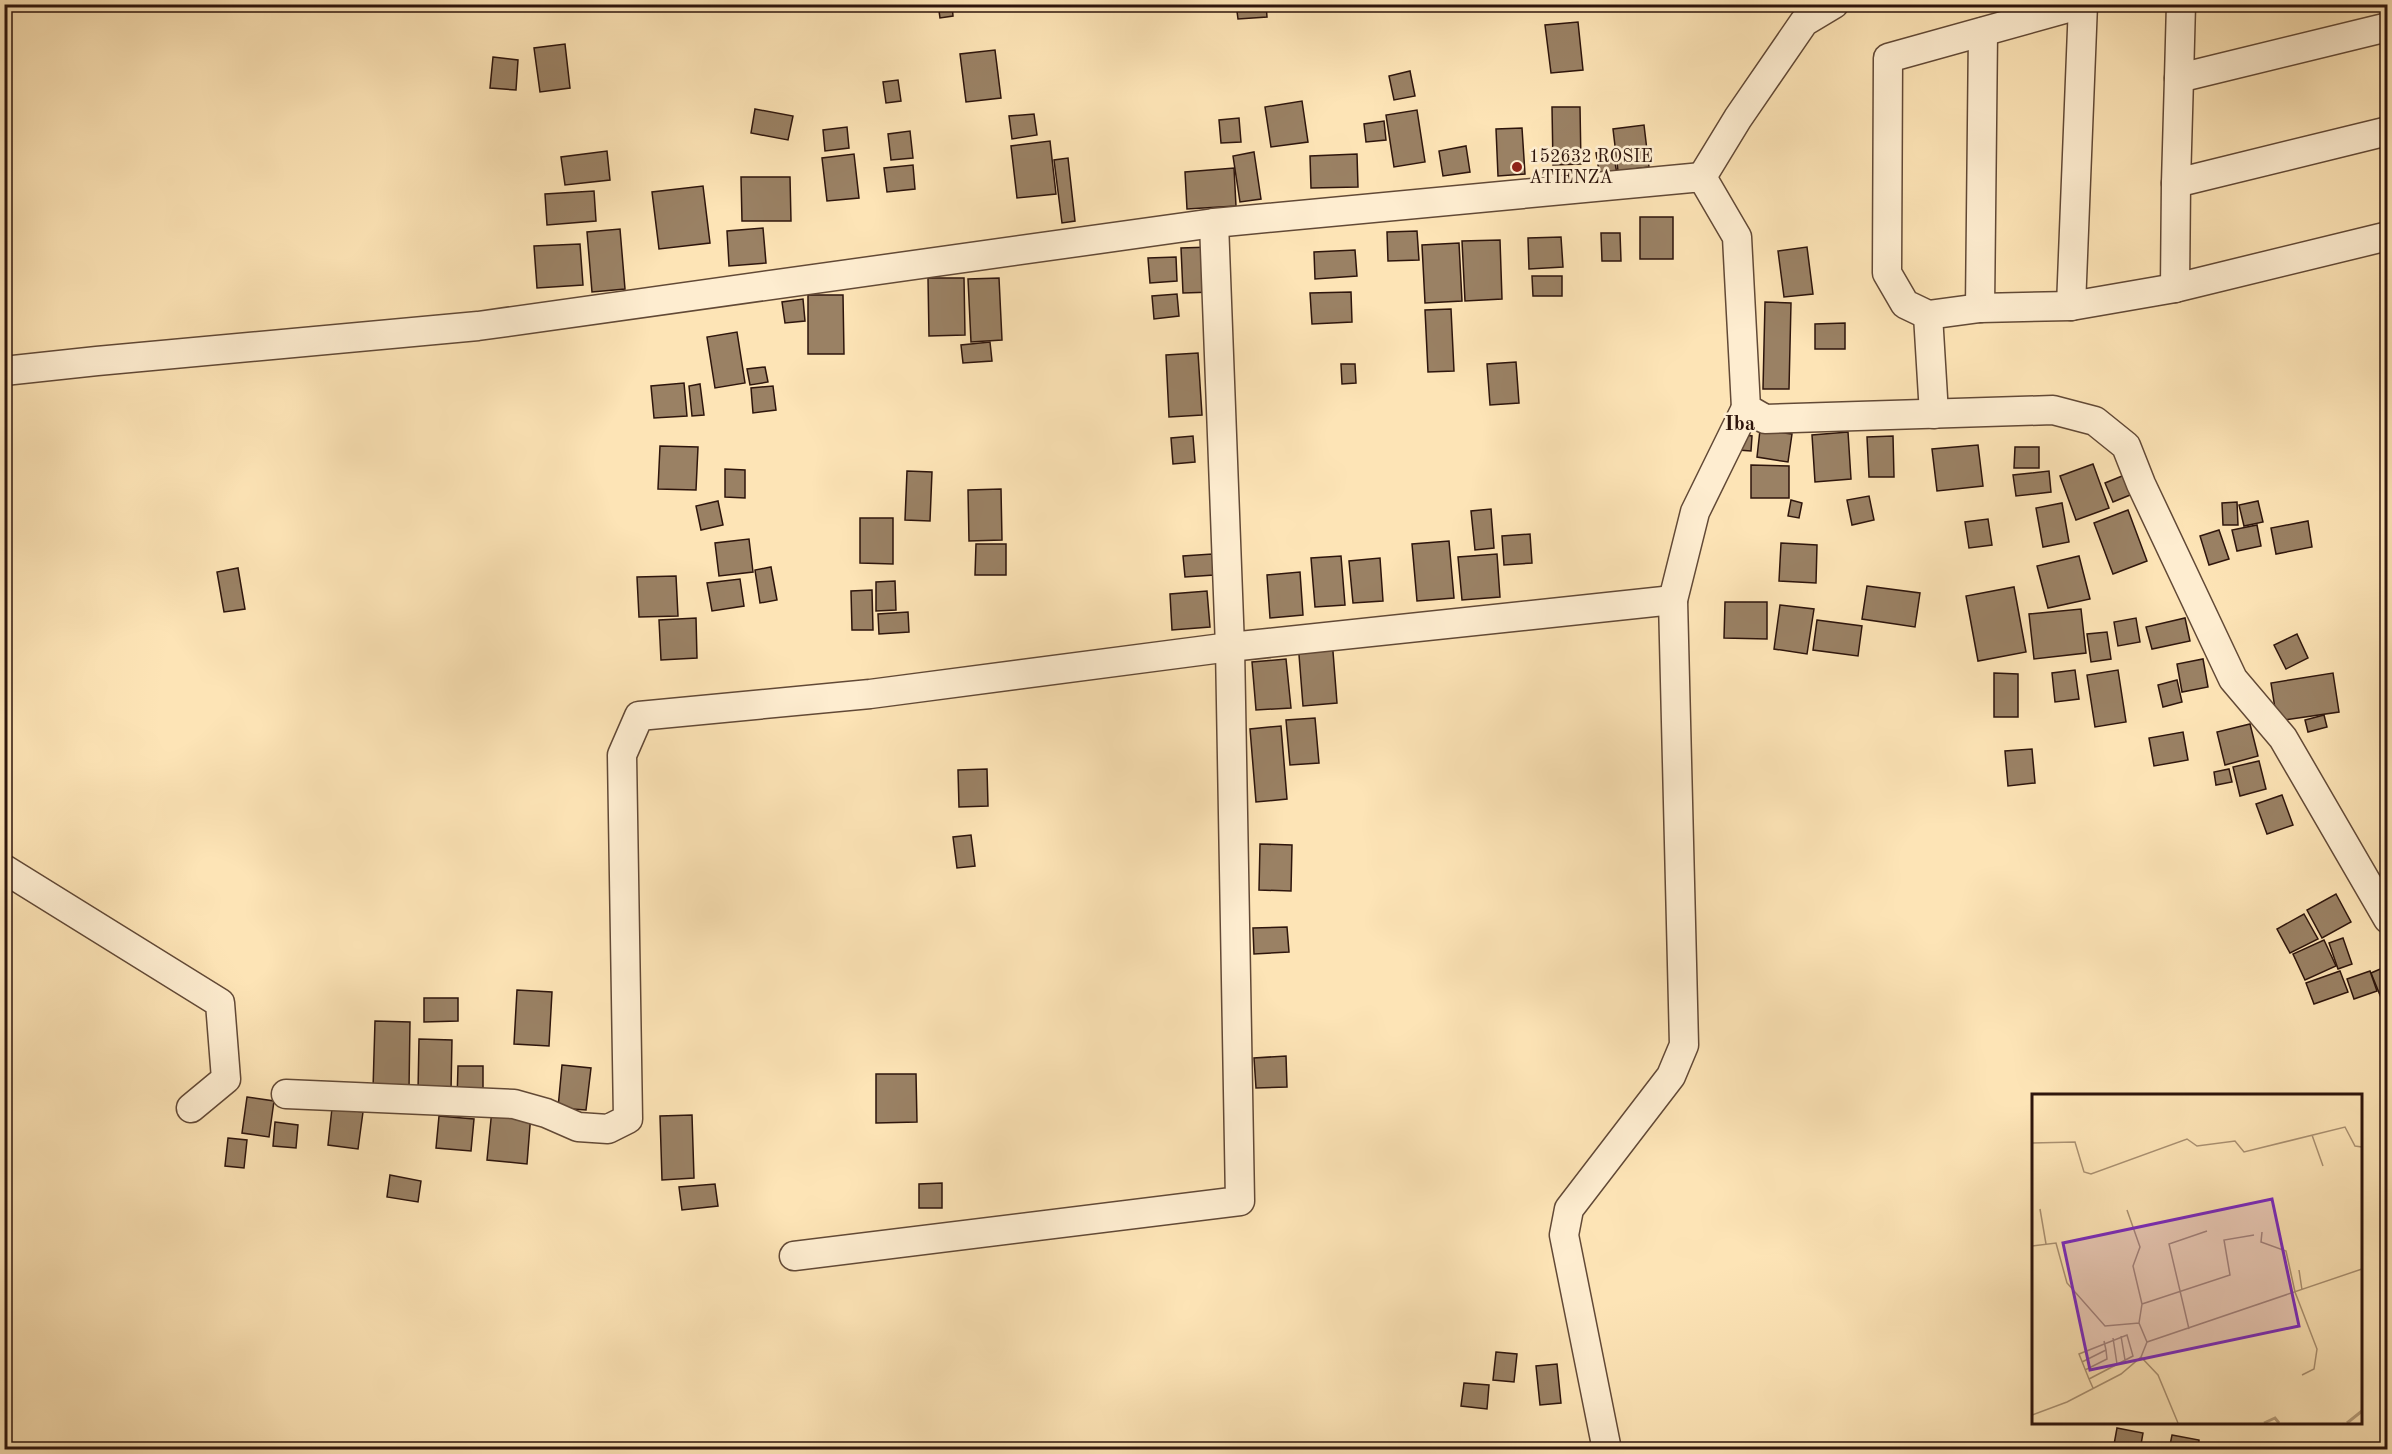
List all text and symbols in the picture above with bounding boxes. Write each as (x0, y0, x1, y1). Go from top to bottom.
place label: 152632 ROSIE ATIENZA (1529, 148, 1653, 187)
marker: 152632 ROSIE ATIENZA (1510, 160, 1524, 174)
district label: Iba (1725, 414, 1756, 435)
inset map (2032, 1094, 2362, 1424)

